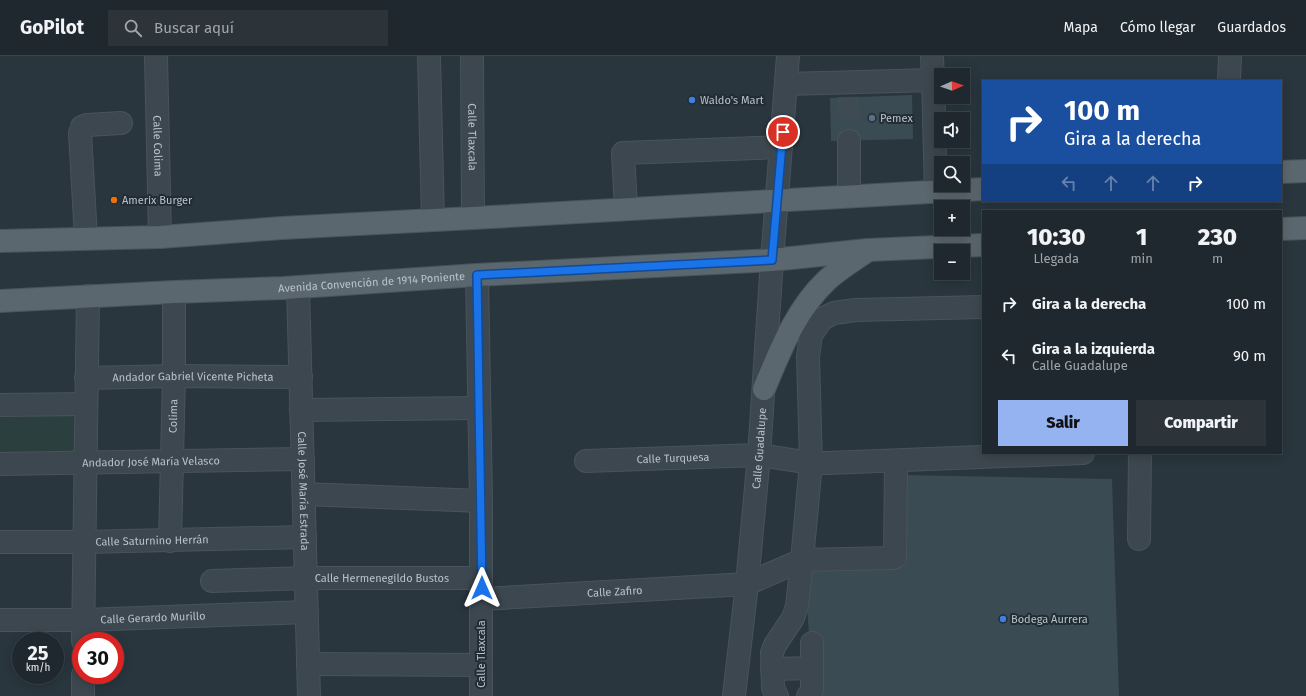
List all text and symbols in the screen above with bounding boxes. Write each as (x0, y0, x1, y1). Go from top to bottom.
search box (108, 10, 388, 46)
text: GoPilot (20, 16, 84, 39)
icon: search (122, 17, 144, 39)
text: Buscar aquí (154, 19, 234, 37)
text: Mapa (1064, 19, 1098, 36)
text: Cómo llegar (1120, 19, 1195, 36)
text: Guardados (1217, 19, 1286, 36)
north arrow (934, 68, 970, 104)
map controls (934, 68, 970, 280)
place label: Waldo's Mart (700, 94, 764, 107)
text: 100 m (1064, 94, 1140, 127)
marker: Waldo's Mart (687, 95, 697, 105)
icon: right (998, 96, 1050, 148)
street label: Calle Tlaxcala (466, 103, 479, 171)
place label: Pemex (880, 112, 913, 125)
button: sound (934, 112, 970, 148)
marker: Pemex (867, 113, 877, 123)
street label: Calle Colima (151, 115, 165, 177)
pin (766, 115, 800, 149)
icon: arrive (772, 121, 794, 143)
text: Gira a la derecha (1064, 128, 1201, 150)
button: search (934, 156, 970, 192)
icon: left (1058, 172, 1080, 194)
icon: ahead (1100, 172, 1122, 194)
icon: ahead (1142, 172, 1164, 194)
icon: right (1184, 172, 1206, 194)
place label: Amerix Burger (122, 194, 193, 207)
marker: Amerix Burger (109, 195, 119, 205)
button: + (934, 200, 970, 236)
text: 10:30 (1027, 223, 1086, 251)
text: 1 (1136, 223, 1147, 251)
text: 230 (1198, 223, 1237, 251)
button: − (934, 244, 970, 280)
text: Llegada (1033, 251, 1079, 266)
text: min (1130, 251, 1153, 266)
text: m (1212, 251, 1223, 266)
street label: Avenida Convención de 1914 Poniente (278, 269, 465, 295)
icon: right (998, 293, 1020, 315)
text: Gira a la derecha (1032, 295, 1146, 313)
text: 100 m (1226, 295, 1266, 313)
text: Gira a la izquierda (1032, 340, 1155, 358)
icon: left (998, 345, 1020, 367)
text: 90 m (1233, 347, 1266, 365)
text: Calle Guadalupe (1032, 358, 1128, 373)
street label: Andador Gabriel Vicente Picheta (112, 369, 274, 384)
street label: Colima (166, 399, 180, 433)
button: Salir (998, 400, 1128, 446)
button: Compartir (1136, 400, 1266, 446)
street label: Calle Guadalupe (749, 407, 769, 489)
street label: Calle José María Estrada (295, 431, 312, 551)
street label: Calle Turquesa (636, 450, 710, 466)
street label: Andador José María Velasco (82, 454, 220, 469)
street label: Calle Saturnino Herrán (95, 533, 209, 548)
position arrow (461, 567, 503, 609)
street label: Calle Hermenegildo Bustos (315, 572, 449, 585)
street label: Calle Zafiro (587, 583, 643, 600)
street label: Calle Gerardo Murillo (100, 609, 206, 626)
place label: Bodega Aurrera (1011, 613, 1088, 626)
marker: Bodega Aurrera (998, 614, 1008, 624)
street label: Calle Tlaxcala (475, 620, 488, 688)
speed limit sign: 30 (72, 632, 124, 684)
text: 25 (27, 641, 49, 665)
text: km/h (26, 662, 50, 674)

